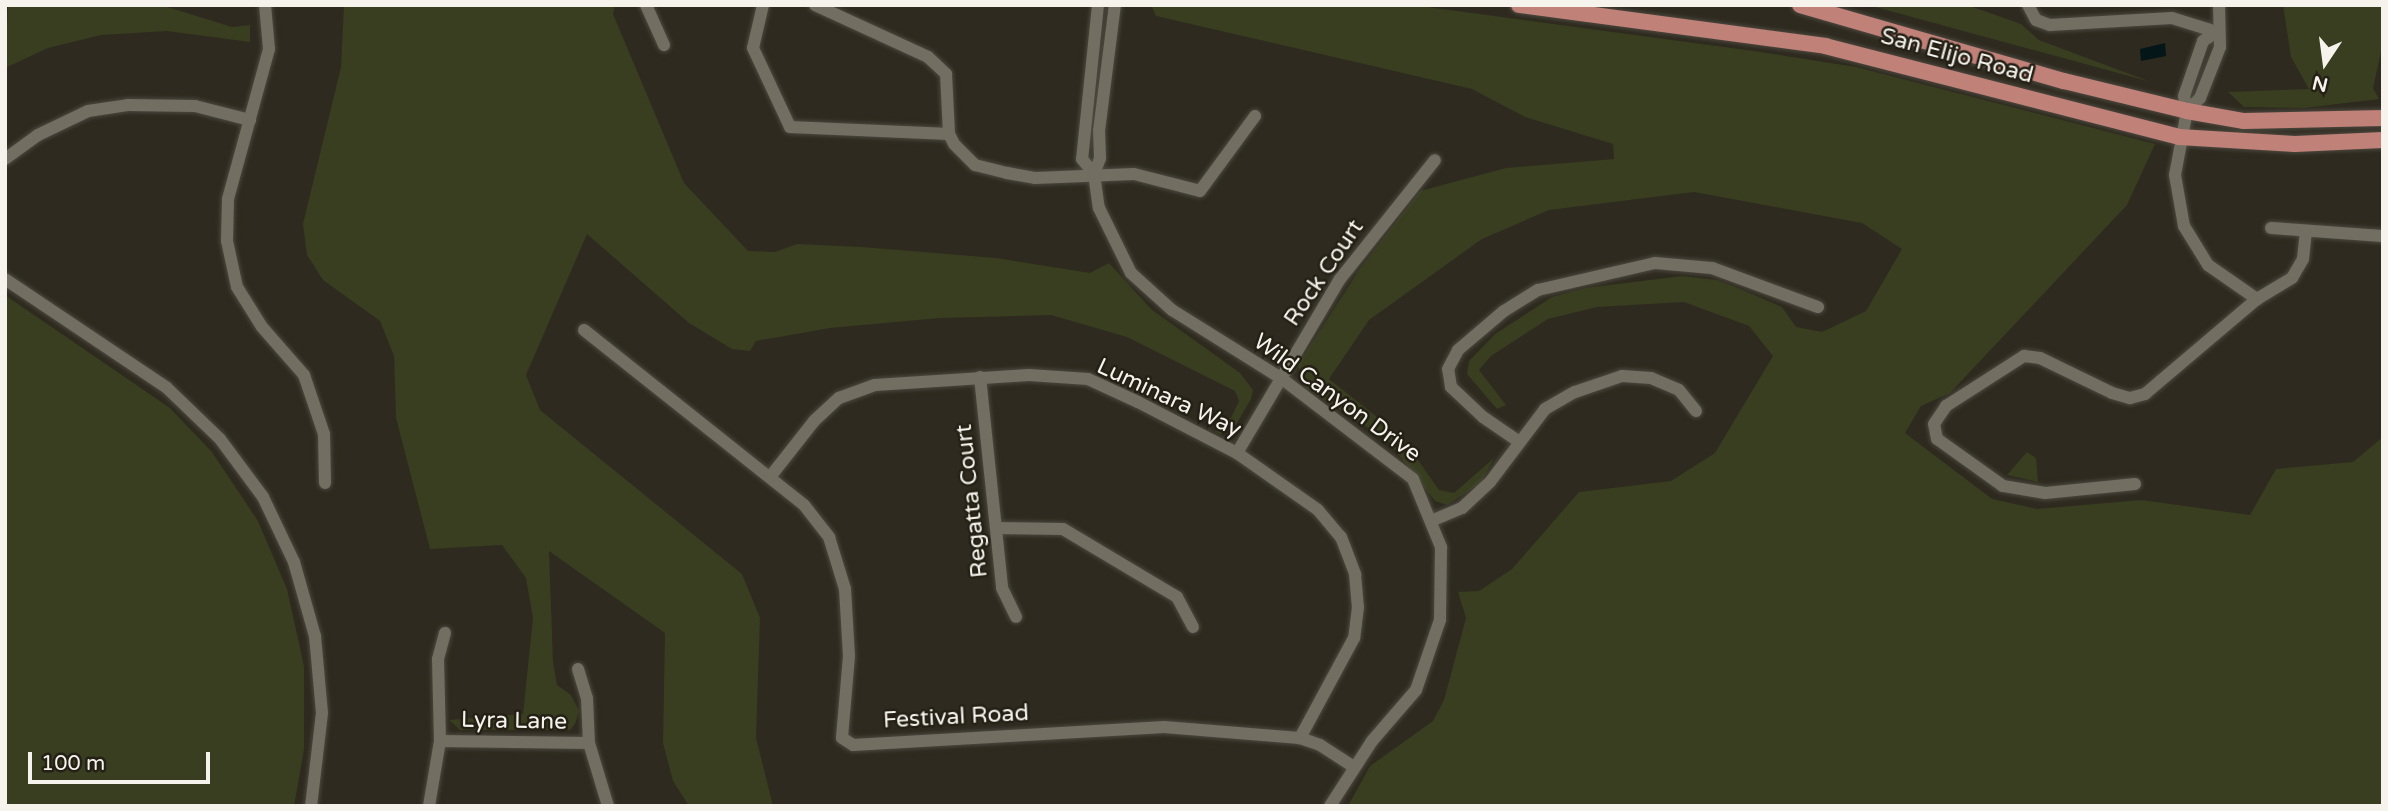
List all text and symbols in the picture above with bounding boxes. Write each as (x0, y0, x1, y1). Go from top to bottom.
street label: San Elijo Road (1878, 22, 2036, 90)
north arrow (2290, 28, 2360, 98)
text: N (2310, 71, 2330, 96)
street label: Rock Court (1278, 215, 1370, 331)
street label: Wild Canyon Drive (1248, 328, 1426, 468)
street label: Luminara Way (1092, 352, 1246, 444)
street label: Regatta Court (950, 423, 994, 579)
street label: Festival Road (882, 699, 1030, 735)
street label: Lyra Lane (461, 706, 567, 736)
scale bar (32, 738, 214, 782)
text: 100 m (41, 751, 105, 776)

